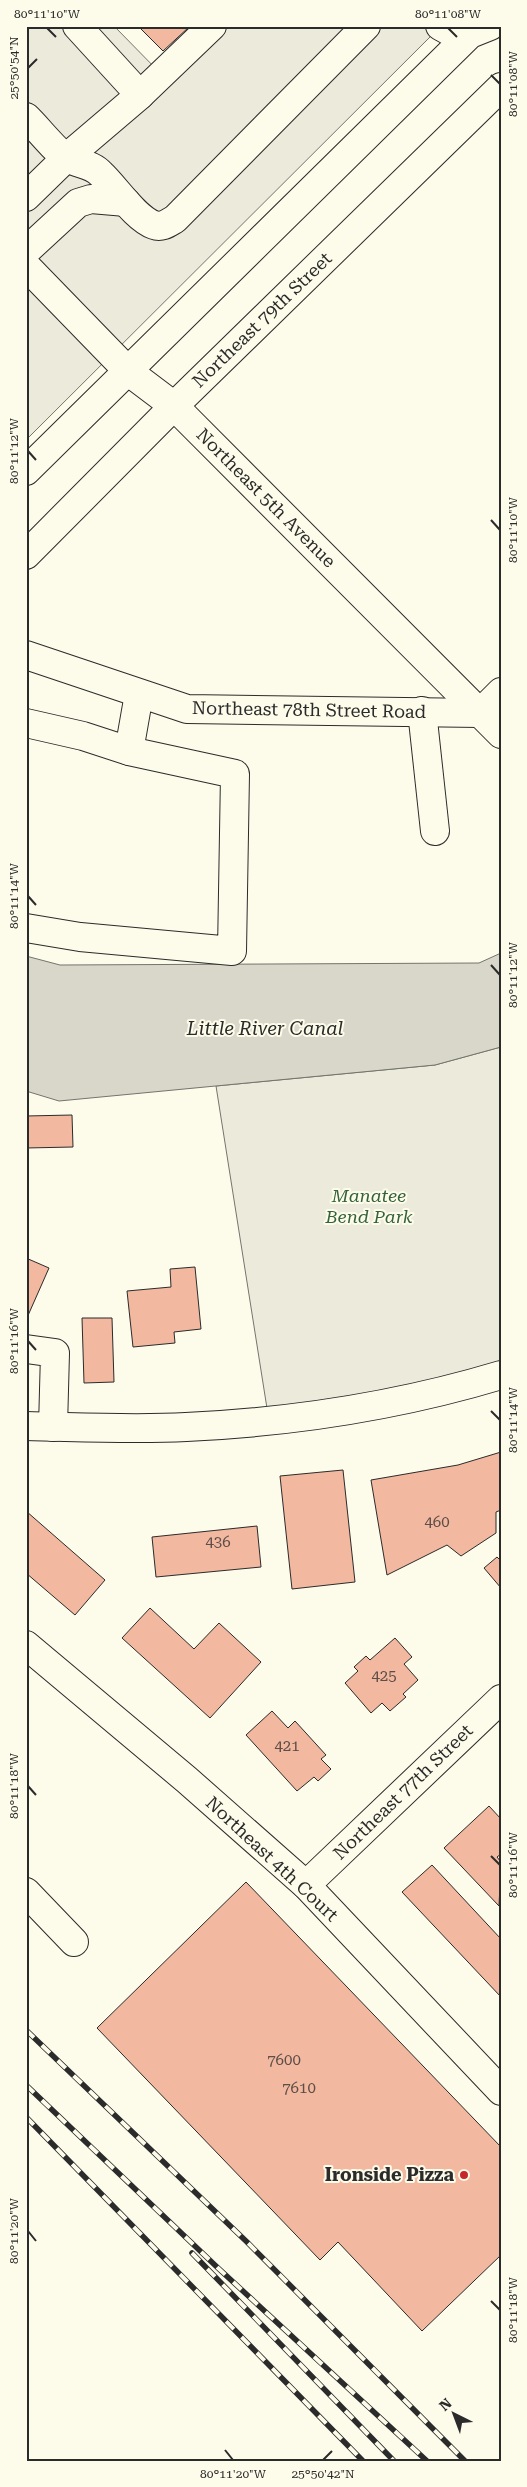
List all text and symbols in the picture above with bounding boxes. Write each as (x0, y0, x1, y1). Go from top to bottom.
text: 80°11'10"W (14, 7, 81, 21)
text: 80°11'08"W (415, 7, 482, 21)
text: 25°50'54"N (7, 36, 21, 100)
text: 80°11'08"W (506, 50, 520, 117)
street label: Northeast 79th Street (188, 248, 336, 392)
text: 80°11'12"W (7, 417, 21, 484)
street label: Northeast 5th Avenue (192, 424, 340, 572)
text: 80°11'10"W (506, 496, 520, 563)
street label: Northeast 78th Street Road (192, 697, 427, 722)
text: 80°11'14"W (7, 862, 21, 929)
text: 80°11'12"W (506, 941, 520, 1008)
water label: Little River Canal (186, 1017, 344, 1040)
park label: Manatee Bend Park (324, 1185, 413, 1227)
text: 80°11'16"W (7, 1307, 21, 1374)
text: 80°11'14"W (506, 1386, 520, 1453)
house number: 460 (424, 1513, 450, 1531)
house number: 436 (205, 1533, 231, 1551)
house number: 425 (371, 1667, 397, 1685)
street label: Northeast 77th Street (329, 1720, 477, 1864)
house number: 421 (274, 1737, 300, 1755)
text: 80°11'18"W (7, 1752, 21, 1819)
street label: Northeast 4th Court (202, 1792, 343, 1926)
text: 80°11'16"W (506, 1831, 520, 1898)
house number: 7600 (267, 2051, 301, 2069)
house number: 7610 (282, 2079, 316, 2097)
place label: Ironside Pizza (325, 2164, 454, 2185)
marker: Ironside Pizza (458, 2169, 470, 2181)
text: 80°11'20"W (7, 2197, 21, 2264)
text: 80°11'18"W (506, 2276, 520, 2343)
north arrow (430, 2390, 480, 2440)
text: N (436, 2395, 455, 2414)
text: 80°11'20"W (200, 2467, 267, 2481)
text: 25°50'42"N (291, 2467, 355, 2481)

